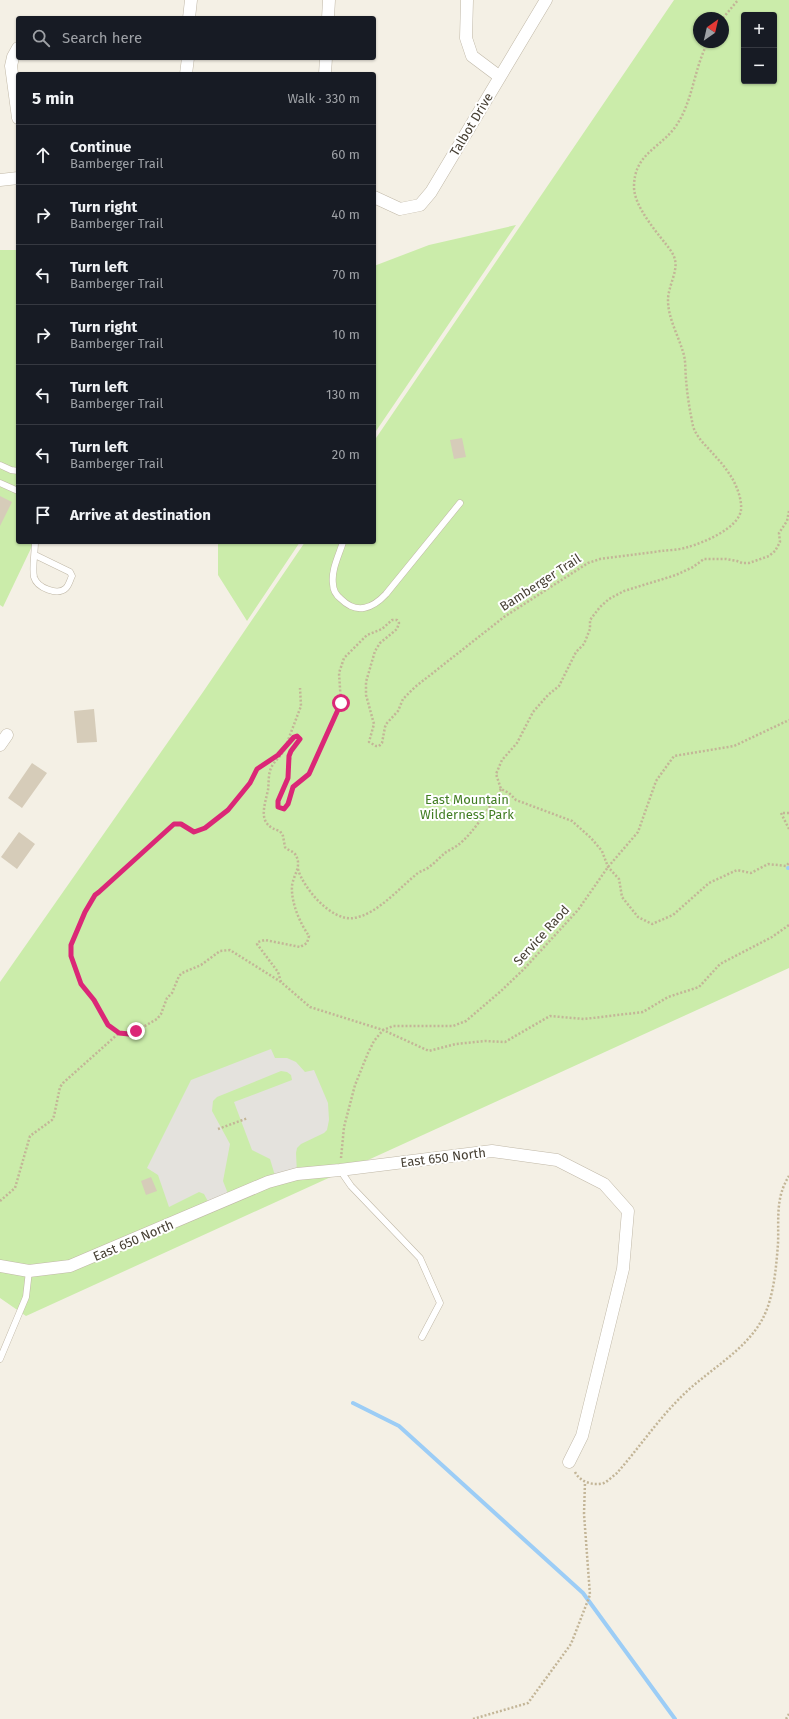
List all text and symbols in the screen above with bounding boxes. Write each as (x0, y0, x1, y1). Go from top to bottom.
north arrow (693, 12, 729, 48)
map controls (741, 12, 777, 84)
button: + (741, 12, 777, 48)
search box (16, 16, 376, 60)
icon: search (30, 27, 52, 49)
text: Search here (62, 29, 142, 47)
button: − (741, 48, 777, 84)
text: 5 min (32, 88, 74, 109)
street label: Talbot Drive (447, 90, 496, 158)
text: Walk · 330 m (287, 91, 360, 106)
text: Continue (70, 138, 131, 156)
icon: ahead (32, 144, 54, 166)
text: 60 m (331, 147, 360, 162)
text: Bamberger Trail (70, 156, 163, 171)
text: Turn right (70, 198, 137, 216)
icon: right (32, 204, 54, 226)
text: 40 m (331, 207, 360, 222)
text: Bamberger Trail (70, 216, 163, 231)
text: Turn left (70, 258, 128, 276)
icon: left (32, 264, 54, 286)
text: 70 m (333, 267, 360, 282)
text: Bamberger Trail (70, 276, 163, 291)
text: Turn right (70, 318, 137, 336)
icon: right (32, 324, 54, 346)
text: 10 m (333, 327, 360, 342)
text: Bamberger Trail (70, 336, 163, 351)
text: Turn left (70, 378, 128, 396)
icon: left (32, 384, 54, 406)
text: 130 m (326, 387, 360, 402)
text: Bamberger Trail (70, 396, 163, 411)
text: Turn left (70, 438, 128, 456)
icon: left (32, 444, 54, 466)
text: 20 m (332, 447, 360, 462)
text: Bamberger Trail (70, 456, 163, 471)
icon: arrive (32, 504, 54, 526)
text: Arrive at destination (70, 506, 211, 524)
street label: Bamberger Trail (497, 551, 584, 614)
route start (332, 694, 350, 712)
park label: East Mountain Wilderness Park (420, 792, 514, 822)
street label: Service Raod (510, 902, 572, 969)
route end (127, 1022, 145, 1040)
street label: East 650 North (400, 1145, 487, 1170)
street label: East 650 North (91, 1217, 176, 1264)

